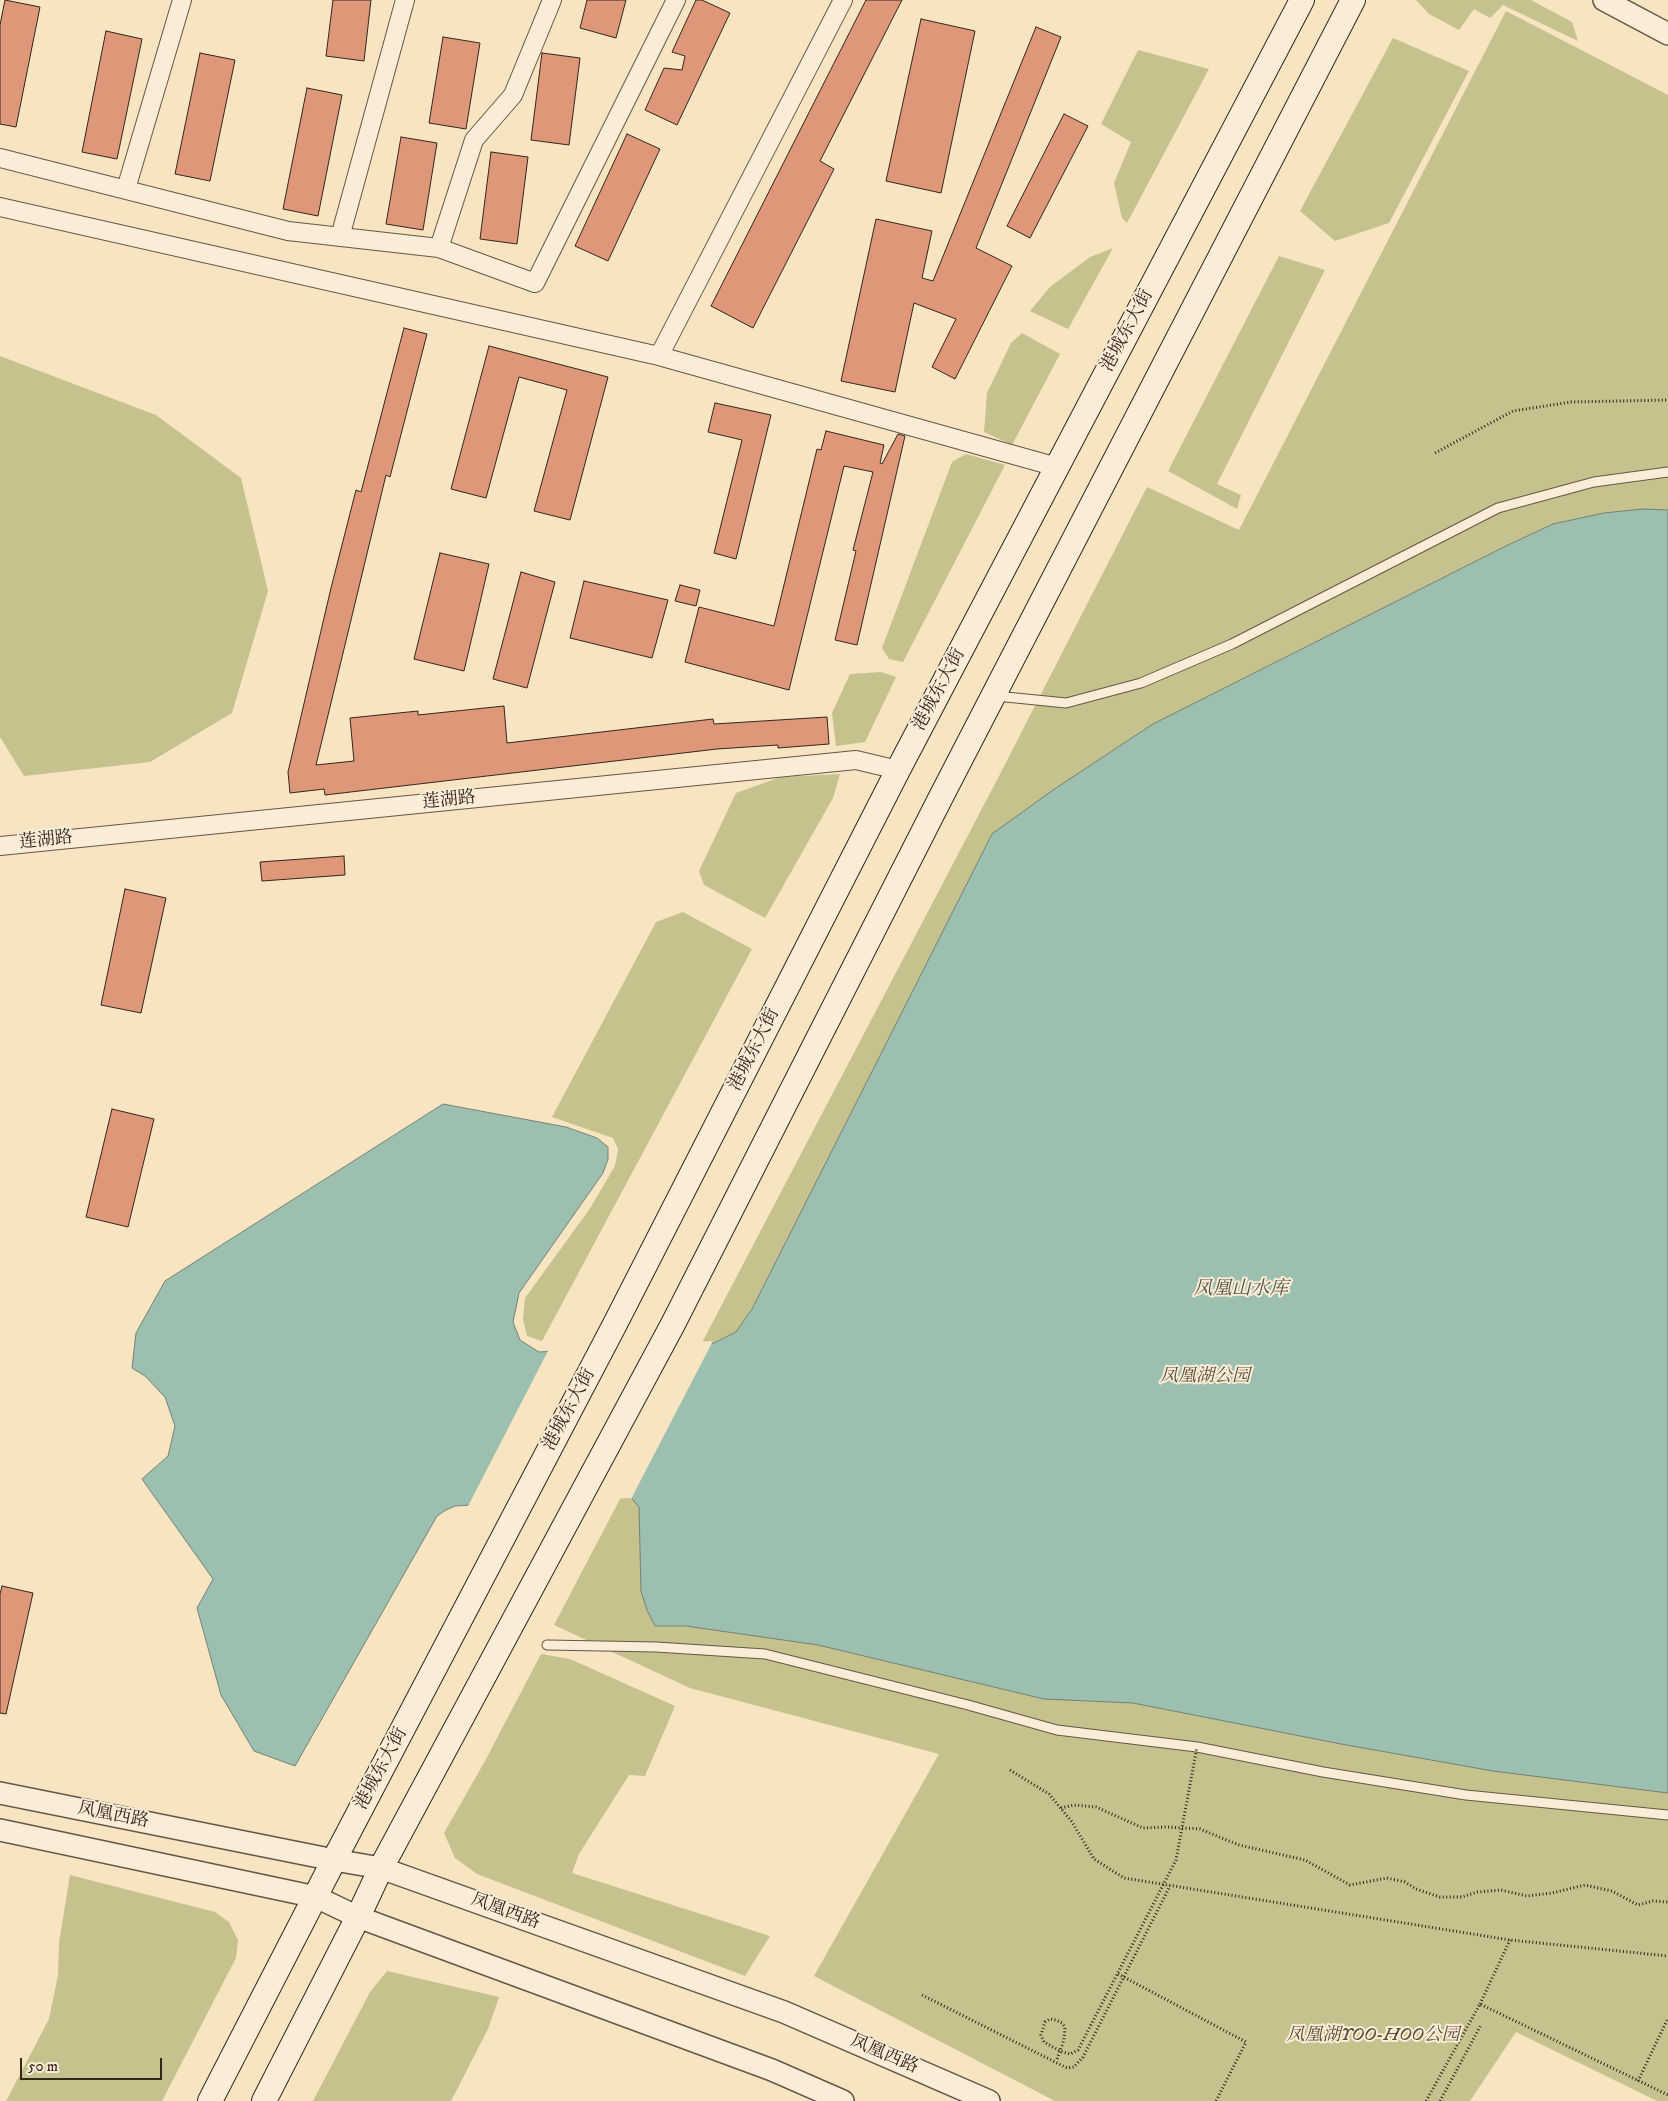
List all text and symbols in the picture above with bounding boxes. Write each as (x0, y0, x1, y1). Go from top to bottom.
street label: 港城东大街 (1097, 286, 1159, 376)
street label: 港城东大街 (909, 645, 971, 735)
street label: 莲湖路 (421, 787, 477, 815)
street label: 莲湖路 (18, 827, 74, 855)
street label: 港城东大街 (725, 1005, 785, 1095)
water label: 凤凰山水库 (1194, 1279, 1288, 1301)
street label: 港城东大街 (539, 1365, 601, 1455)
park label: 凤凰湖公园 (1160, 1366, 1250, 1388)
street label: 港城东大街 (351, 1724, 413, 1814)
street label: 凤凰西路 (76, 1799, 150, 1833)
street label: 凤凰西路 (467, 1890, 543, 1934)
park label: 凤凰湖YOO-HOO公园 (1286, 2025, 1460, 2047)
street label: 凤凰西路 (847, 2031, 921, 2079)
scale bar (22, 2048, 165, 2080)
text: 50 m (28, 2057, 58, 2076)

